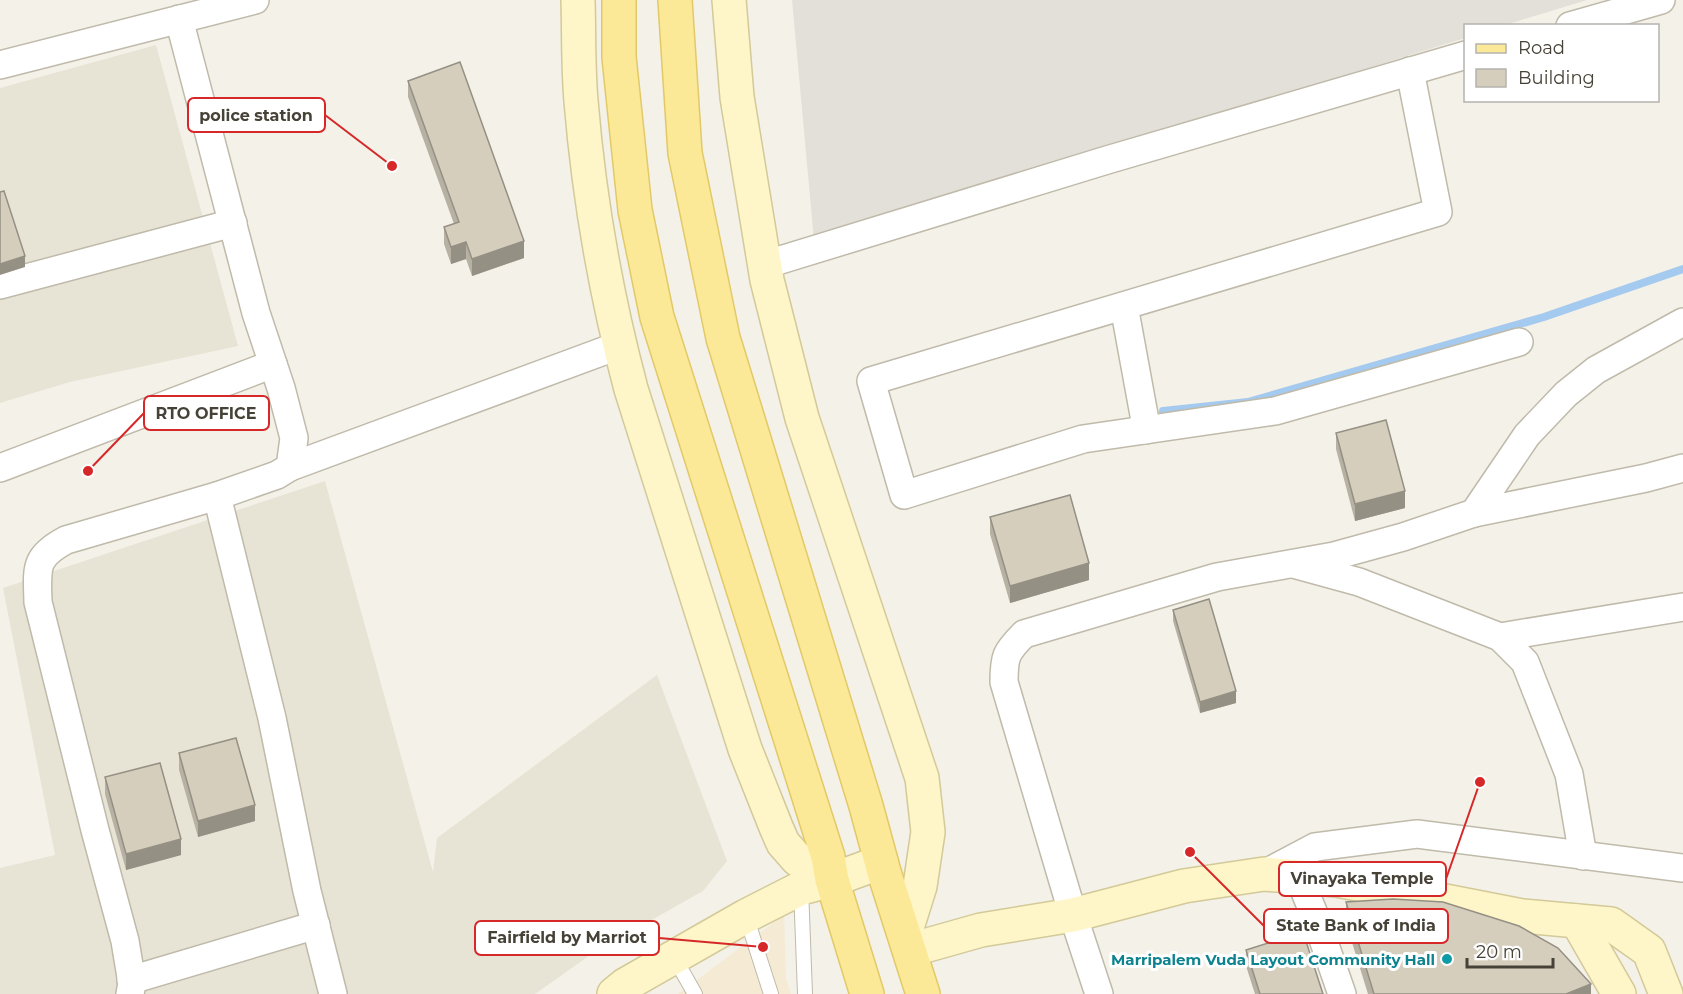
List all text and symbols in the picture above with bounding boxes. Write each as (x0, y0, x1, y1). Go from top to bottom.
legend (1464, 24, 1659, 102)
text: Road (1518, 37, 1565, 59)
text: Building (1518, 67, 1595, 89)
callout: police station (188, 98, 325, 132)
text: police station (199, 106, 313, 125)
callout: RTO OFFICE (144, 396, 269, 430)
text: RTO OFFICE (156, 404, 256, 423)
callout: Vinayaka Temple (1279, 862, 1446, 896)
text: Vinayaka Temple (1289, 869, 1434, 888)
callout: State Bank of India (1264, 909, 1448, 943)
text: State Bank of India (1276, 916, 1436, 935)
callout: Fairfield by Marriot (475, 921, 659, 955)
text: Fairfield by Marriot (487, 928, 647, 947)
scale bar (1467, 931, 1552, 969)
text: 20 m (1476, 941, 1522, 963)
place label: Marripalem Vuda Layout Community Hall (1111, 950, 1435, 969)
marker: Marripalem Vuda Layout Community Hall (1440, 952, 1454, 966)

